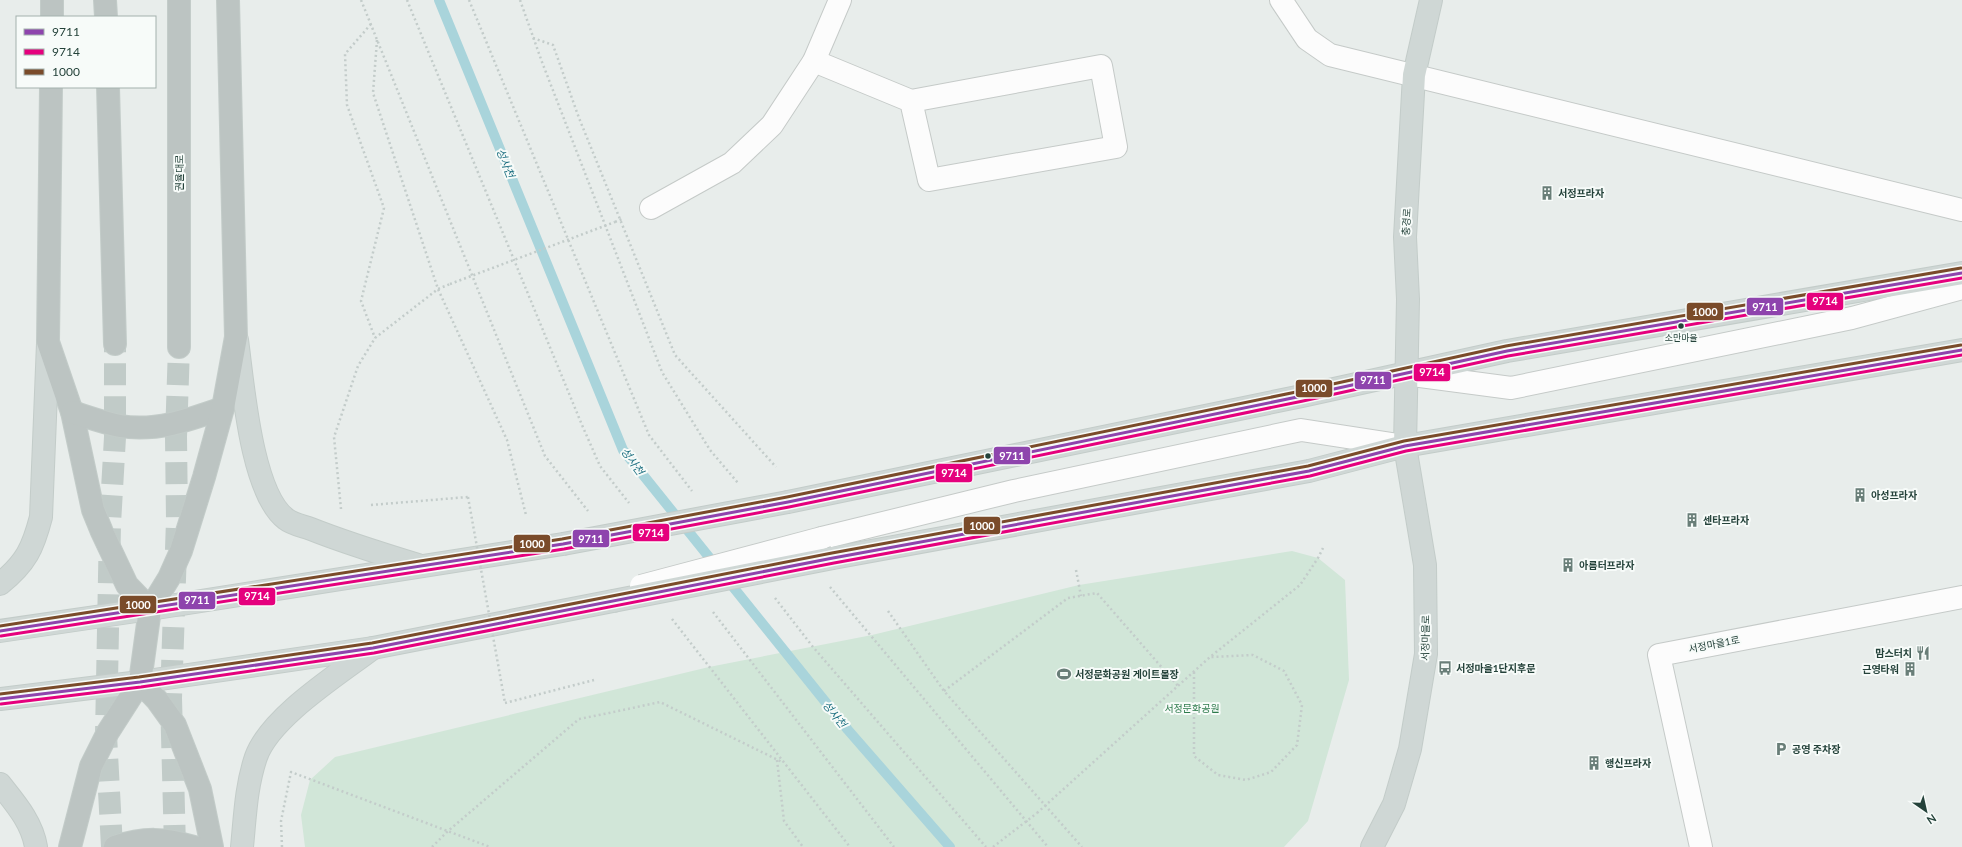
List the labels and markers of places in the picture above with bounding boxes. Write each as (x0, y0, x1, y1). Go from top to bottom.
building icon: 서정프라자 (1539, 185, 1555, 201)
place label: 서정프라자 (1558, 187, 1605, 199)
marker: 소만마을 (1676, 321, 1686, 331)
place label: 소만마을 (1664, 332, 1698, 343)
unlabelled marker (983, 451, 993, 461)
building icon: 아성프라자 (1852, 487, 1868, 503)
place label: 아성프라자 (1871, 489, 1918, 501)
building icon: 센타프라자 (1684, 512, 1700, 528)
place label: 센타프라자 (1703, 514, 1750, 526)
building icon: 아름터프라자 (1560, 557, 1576, 573)
place label: 아름터프라자 (1579, 559, 1635, 571)
restaurant icon: 맘스터치 (1915, 645, 1931, 661)
place label: 맘스터치 (1875, 647, 1912, 659)
bus stop icon: 서정마을1단지후문 (1437, 660, 1453, 676)
building icon: 근영타워 (1902, 661, 1918, 677)
place label: 서정마을1단지후문 (1456, 662, 1535, 674)
place label: 근영타워 (1862, 663, 1899, 675)
sports icon: 서정문화공원 게이트볼장 (1056, 666, 1072, 682)
place label: 서정문화공원 게이트볼장 (1075, 668, 1179, 680)
parking icon: 공영 주차장 (1773, 741, 1789, 757)
place label: 공영 주차장 (1792, 743, 1840, 755)
building icon: 행신프라자 (1586, 755, 1602, 771)
place label: 행신프라자 (1605, 757, 1652, 769)

